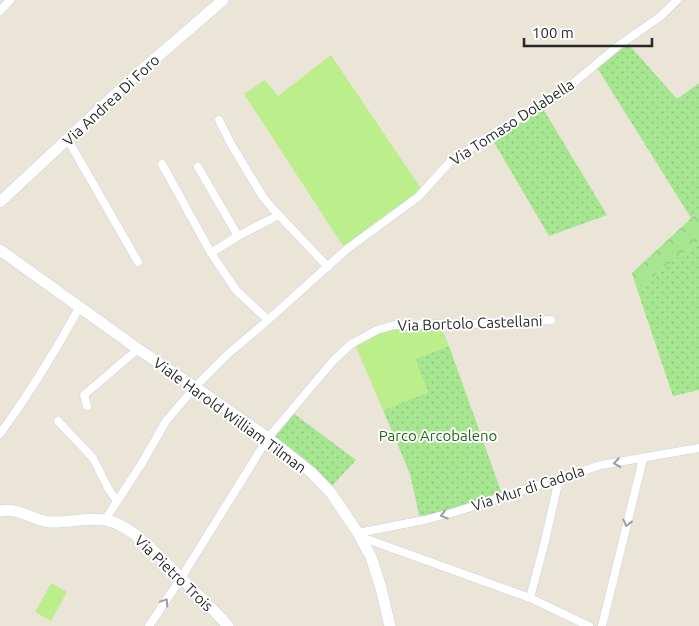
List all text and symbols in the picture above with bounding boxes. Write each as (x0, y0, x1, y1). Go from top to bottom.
scale bar (524, 15, 652, 47)
text: 100 m (532, 24, 574, 41)
street label: Via Andrea Di Foro (59, 51, 163, 149)
street label: Via Tomaso Dolabella (447, 76, 577, 168)
street label: Via Bortolo Castellani (397, 312, 543, 334)
street label: Viale Harold William Tilman (150, 354, 310, 476)
park label: Parco Arcobaleno (379, 427, 497, 444)
one-way arrow (612, 457, 621, 467)
street label: Via Mur di Cadola (469, 462, 587, 514)
one-way arrow (441, 509, 449, 519)
one-way arrow (622, 519, 633, 528)
street label: Via Pietro Trois (131, 531, 217, 615)
one-way arrow (159, 598, 168, 608)

